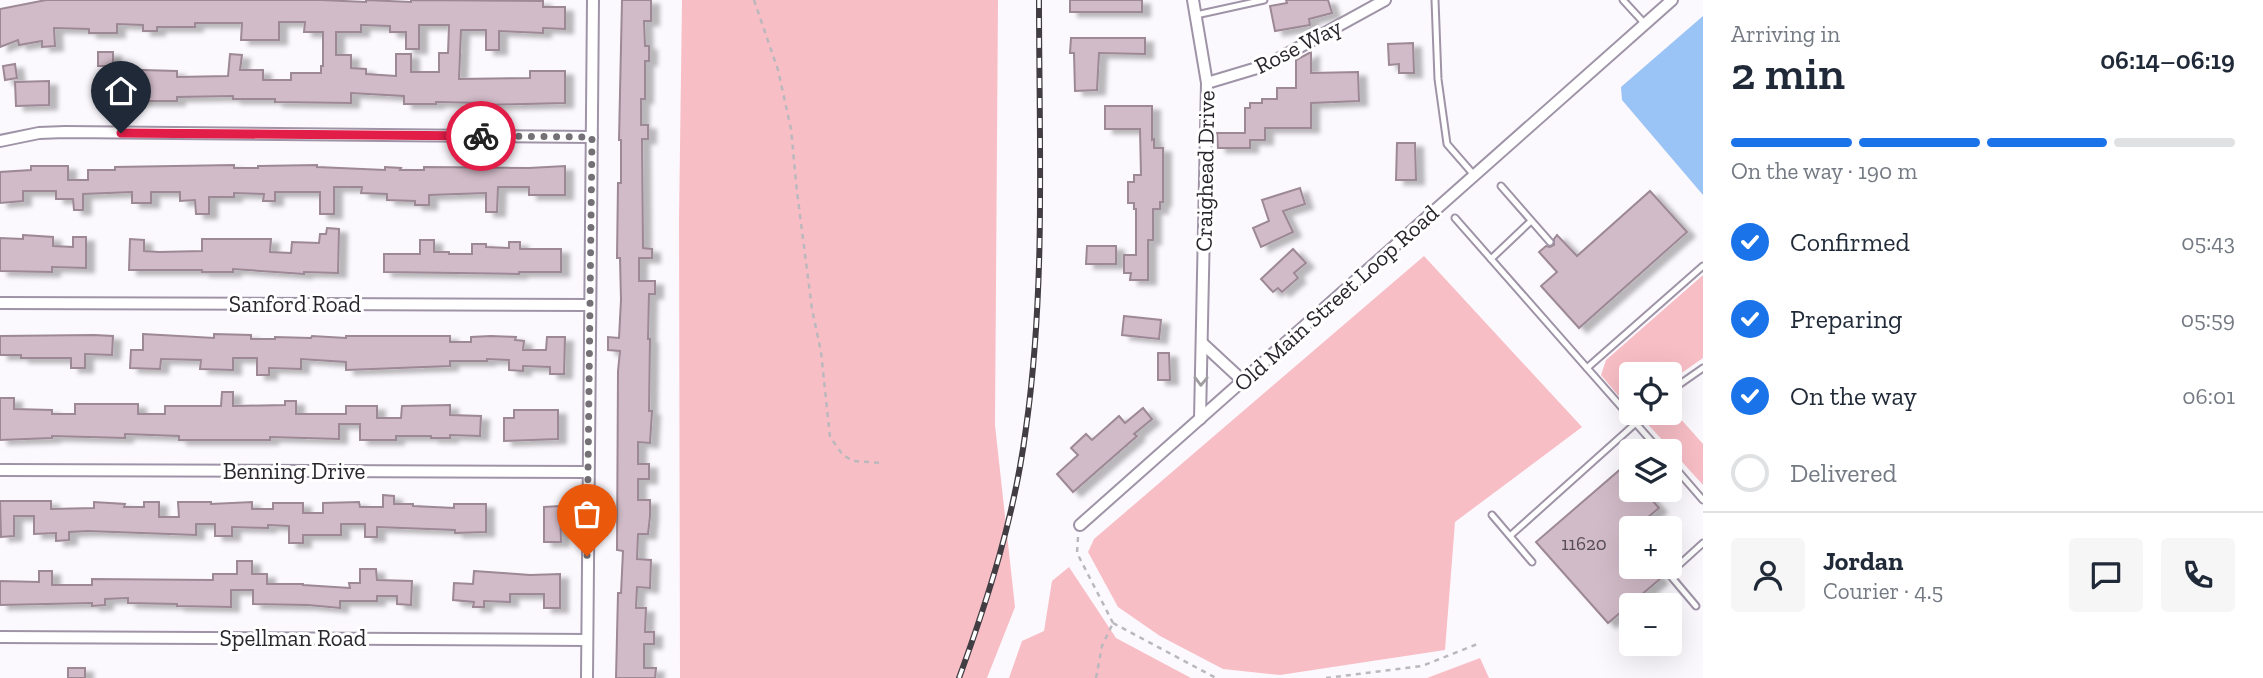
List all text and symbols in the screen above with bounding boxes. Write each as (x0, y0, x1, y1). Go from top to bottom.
street label: Rose Way (1250, 12, 1346, 80)
text: Arriving in (1731, 20, 1840, 48)
text: 06:14–06:19 (2100, 44, 2235, 76)
text: 2 min (1731, 46, 1845, 101)
pin (91, 61, 151, 133)
icon: home (102, 72, 140, 110)
street label: Craighead Drive (1190, 90, 1220, 252)
courier (446, 101, 516, 171)
icon: bike (462, 117, 500, 155)
text: On the way · 190 m (1731, 157, 1917, 185)
street label: Old Main Street Loop Road (1228, 198, 1444, 397)
icon: check (1731, 223, 1769, 261)
text: Confirmed (1790, 226, 1910, 258)
text: 05:43 (2181, 228, 2235, 256)
street label: Sanford Road (229, 290, 362, 318)
icon: check (1731, 300, 1769, 338)
text: Preparing (1790, 303, 1902, 335)
text: 05:59 (2181, 305, 2235, 333)
map controls (1619, 362, 1682, 656)
button: locate (1619, 362, 1682, 425)
one-way arrow (1194, 375, 1209, 386)
icon: check (1731, 377, 1769, 415)
text: On the way (1790, 380, 1917, 412)
text: 06:01 (2182, 382, 2235, 410)
button: layers (1619, 439, 1682, 502)
street label: Benning Drive (223, 457, 365, 485)
text: Delivered (1790, 457, 1897, 489)
pin (557, 484, 617, 556)
icon: bag (568, 495, 606, 533)
button: + (1619, 516, 1682, 579)
house number: 11620 (1561, 532, 1607, 555)
button: person (1731, 538, 1805, 612)
button: chat (2069, 538, 2143, 612)
button: phone (2161, 538, 2235, 612)
text: Jordan (1823, 545, 1903, 577)
text: Courier · 4.5 (1823, 577, 1943, 605)
button: − (1619, 593, 1682, 656)
street label: Spellman Road (220, 624, 367, 652)

